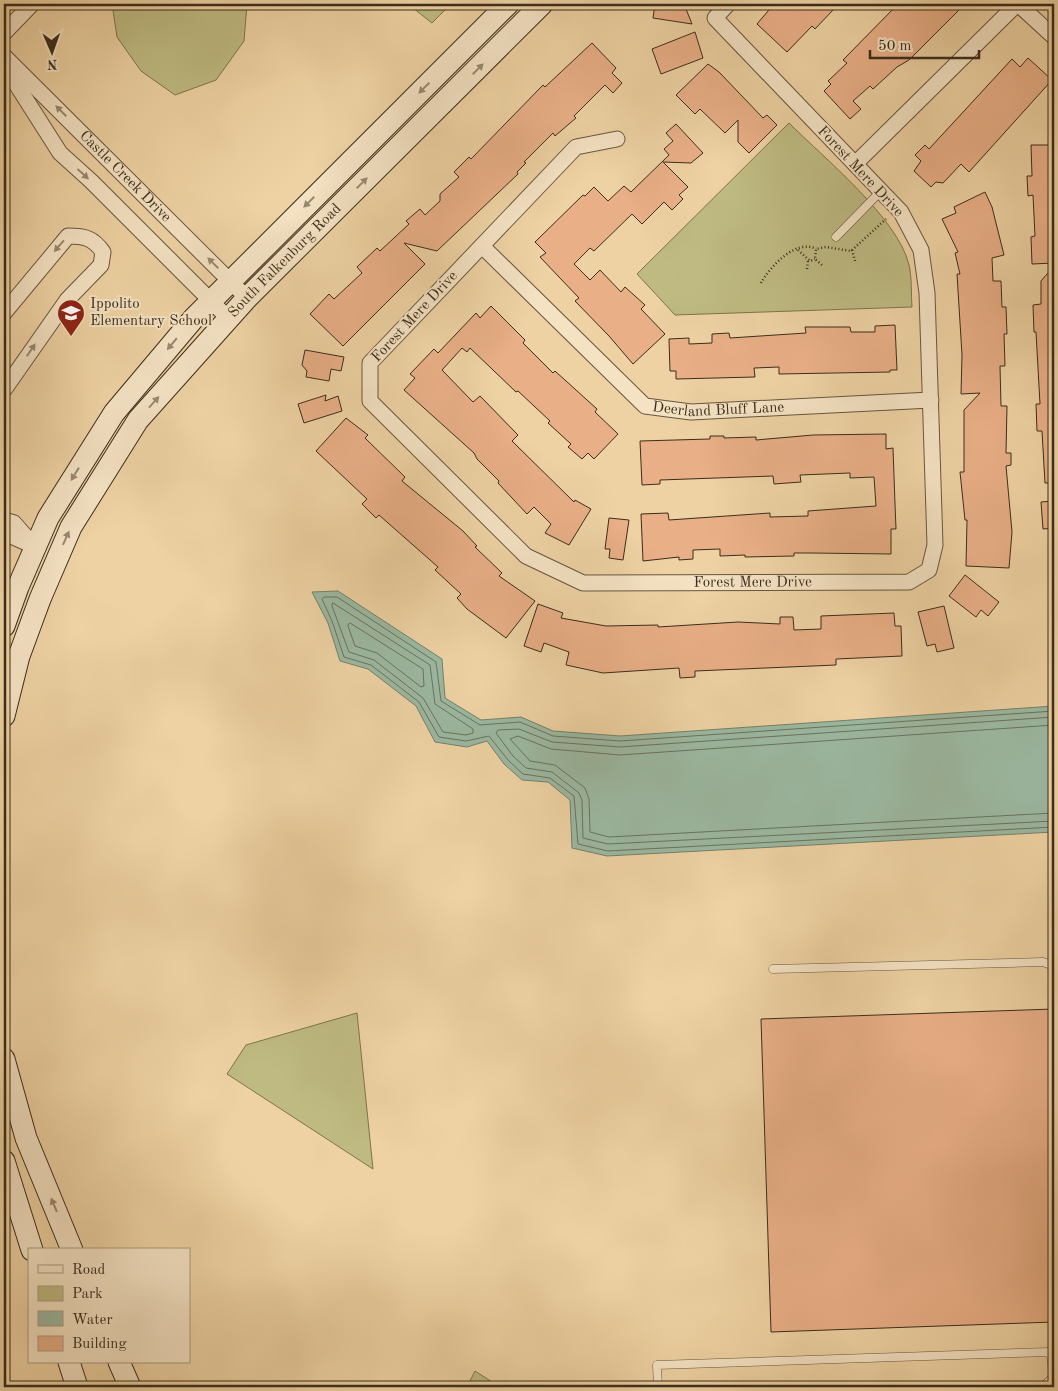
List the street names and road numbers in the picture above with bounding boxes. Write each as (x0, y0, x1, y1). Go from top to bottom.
street label: Forest Mere Drive (814, 124, 906, 220)
street label: Castle Creek Drive (76, 128, 174, 225)
street label: South Falkenburg Road (226, 201, 344, 321)
street label: Forest Mere Drive (369, 269, 461, 365)
street label: Deerland Bluff Lane (651, 400, 785, 420)
street label: Forest Mere Drive (694, 575, 812, 590)

